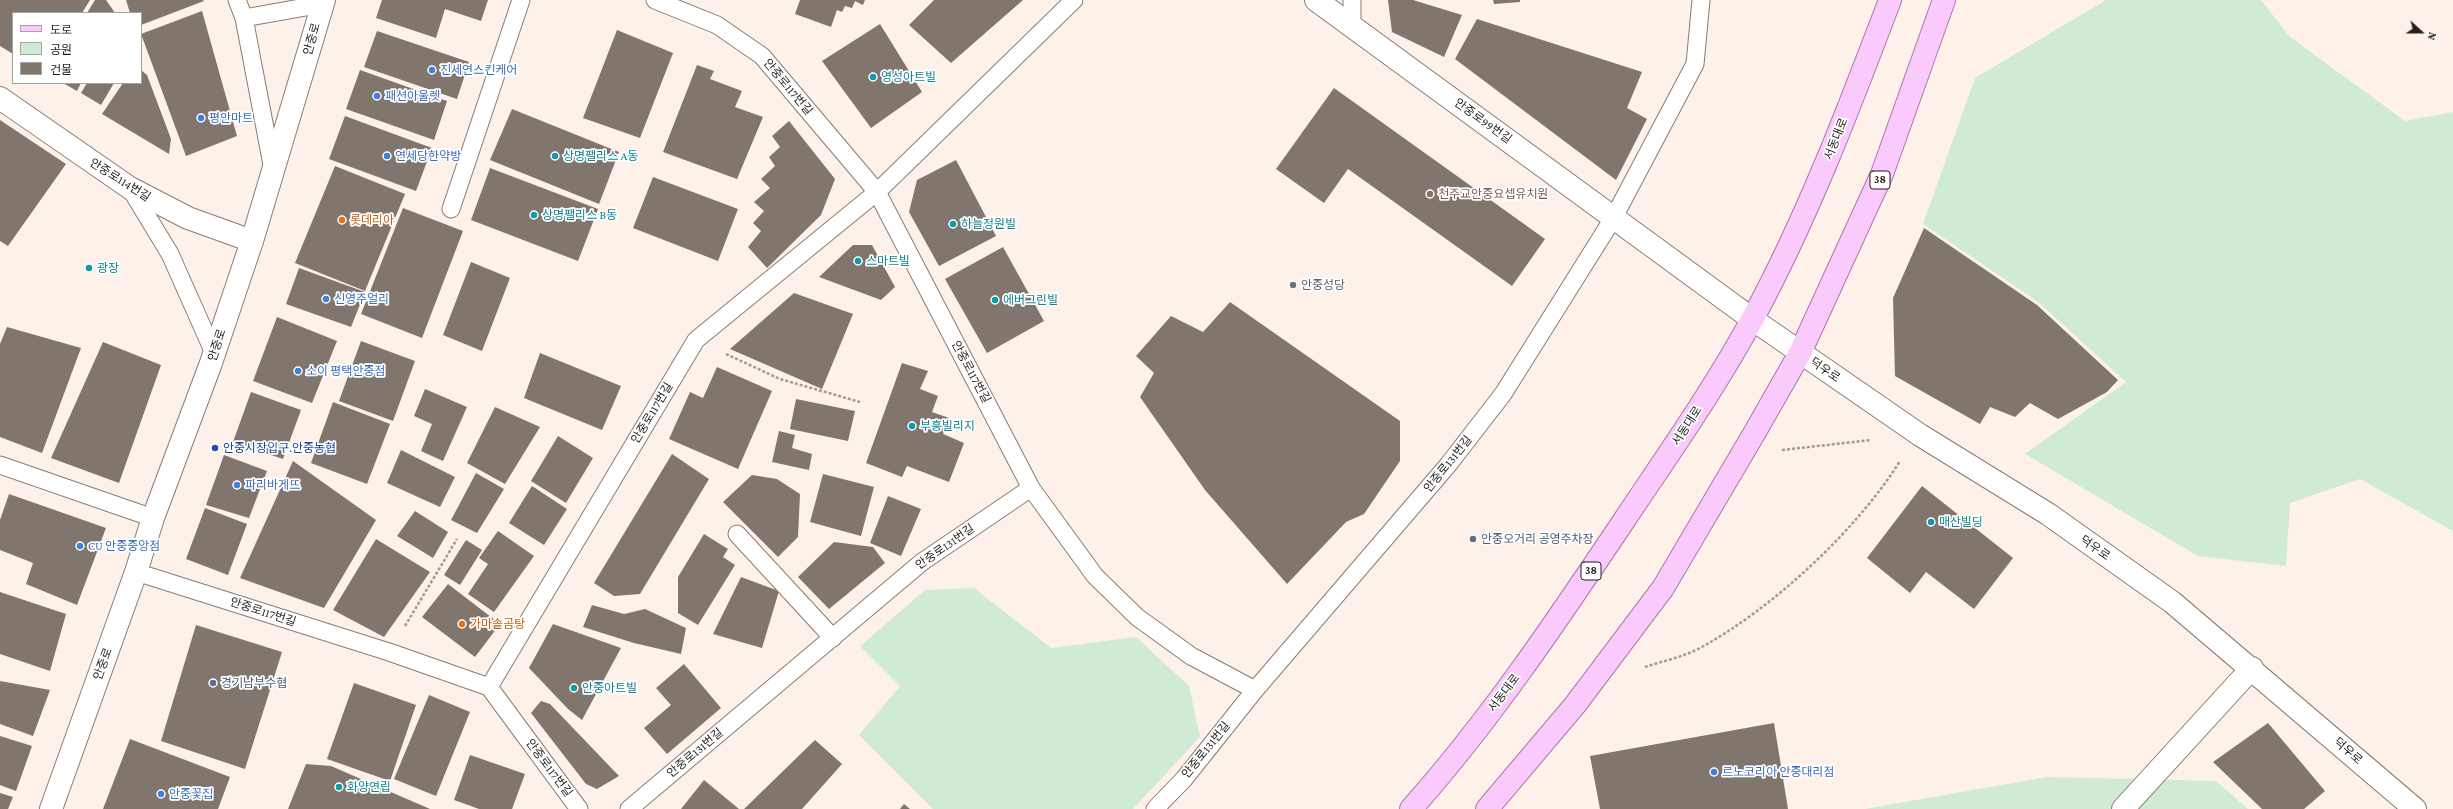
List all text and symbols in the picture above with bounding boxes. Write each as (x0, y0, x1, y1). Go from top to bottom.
legend (12, 12, 142, 84)
north arrow (2401, 12, 2441, 52)
street label: 안중로 (301, 21, 323, 57)
text: 도로 (50, 23, 72, 37)
text: N (2425, 31, 2439, 42)
text: 공원 (50, 43, 72, 57)
street label: 안중로117번길 (760, 56, 816, 118)
text: 건물 (50, 63, 72, 77)
place label: 진세연스킨케어 (440, 63, 517, 77)
marker: 진세연스킨케어 (427, 65, 437, 75)
place label: 영성아트빌 (881, 70, 936, 84)
marker: 영성아트빌 (868, 72, 878, 82)
place label: 패션아울렛 (385, 89, 440, 103)
marker: 패션아울렛 (372, 91, 382, 101)
street label: 안중로99번길 (1452, 95, 1514, 147)
place label: 평안마트 (209, 111, 253, 125)
marker: 평안마트 (196, 113, 206, 123)
street label: 서동대로 (1821, 116, 1851, 162)
place label: 연세당한약방 (395, 149, 461, 163)
place label: 상명팰리스 A동 (563, 149, 638, 163)
marker: 연세당한약방 (382, 151, 392, 161)
marker: 상명팰리스 A동 (550, 151, 560, 161)
street label: 안중로114번길 (87, 156, 153, 204)
road number: 38 (1870, 171, 1890, 189)
place label: 천주교안중요셉유치원 (1438, 187, 1548, 201)
marker: 천주교안중요셉유치원 (1425, 189, 1435, 199)
place label: 상명팰리스 B동 (542, 208, 617, 222)
marker: 상명팰리스 B동 (529, 210, 539, 220)
place label: 롯데리아 (350, 213, 394, 227)
marker: 롯데리아 (337, 215, 347, 225)
place label: 하늘정원빌 (961, 217, 1016, 231)
marker: 하늘정원빌 (948, 219, 958, 229)
place label: 스마트빌 (866, 254, 910, 268)
marker: 스마트빌 (853, 256, 863, 266)
place label: 광장 (97, 261, 119, 275)
marker: 광장 (84, 263, 94, 273)
place label: 안중성당 (1301, 278, 1345, 292)
marker: 안중성당 (1288, 280, 1298, 290)
place label: 신영주얼리 (334, 292, 389, 306)
place label: 에버그린빌 (1003, 293, 1058, 307)
marker: 신영주얼리 (321, 294, 331, 304)
marker: 에버그린빌 (990, 295, 1000, 305)
street label: 안중로 (205, 327, 229, 363)
street label: 안중로117번길 (949, 338, 993, 406)
street label: 덕우로 (1807, 355, 1843, 385)
place label: 소이 평택안중점 (306, 364, 386, 378)
marker: 소이 평택안중점 (293, 366, 303, 376)
street label: 안중로117번길 (628, 380, 676, 446)
street label: 서동대로 (1669, 404, 1705, 448)
place label: 부흥빌리지 (920, 419, 975, 433)
marker: 부흥빌리지 (907, 421, 917, 431)
street label: 안중로131번길 (1421, 433, 1475, 495)
place label: 안중시장입구.안중농협 (223, 441, 336, 455)
marker: 안중시장입구.안중농협 (210, 443, 220, 453)
place label: 파리바게뜨 (245, 478, 300, 492)
marker: 파리바게뜨 (232, 480, 242, 490)
place label: 매산빌딩 (1939, 515, 1983, 529)
marker: 매산빌딩 (1926, 517, 1936, 527)
street label: 안중로131번길 (913, 521, 977, 573)
place label: 안중오거리 공영주차장 (1481, 532, 1594, 546)
street label: 덕우로 (2077, 533, 2113, 563)
marker: 안중오거리 공영주차장 (1468, 534, 1478, 544)
place label: CU 안중중앙점 (88, 539, 160, 553)
marker: CU 안중중앙점 (75, 541, 85, 551)
road number: 38 (1581, 562, 1601, 580)
street label: 안중로117번길 (228, 595, 298, 629)
place label: 가마솥곰탕 (470, 617, 525, 631)
marker: 가마솥곰탕 (457, 619, 467, 629)
street label: 안중로 (91, 646, 115, 682)
street label: 서동대로 (1485, 671, 1523, 715)
place label: 경기남부수협 (221, 676, 287, 690)
marker: 경기남부수협 (208, 678, 218, 688)
place label: 안중아트빌 (582, 681, 637, 695)
marker: 안중아트빌 (569, 683, 579, 693)
street label: 안중로131번길 (1179, 719, 1233, 781)
street label: 안중로131번길 (664, 725, 726, 781)
street label: 덕우로 (2331, 735, 2365, 767)
street label: 안중로117번길 (523, 736, 575, 800)
place label: 르노코리아 안중대리점 (1722, 765, 1835, 779)
marker: 르노코리아 안중대리점 (1709, 767, 1719, 777)
place label: 화양연립 (347, 780, 391, 794)
marker: 화양연립 (334, 782, 344, 792)
place label: 안중꽃집 (169, 787, 213, 801)
marker: 안중꽃집 (156, 789, 166, 799)

